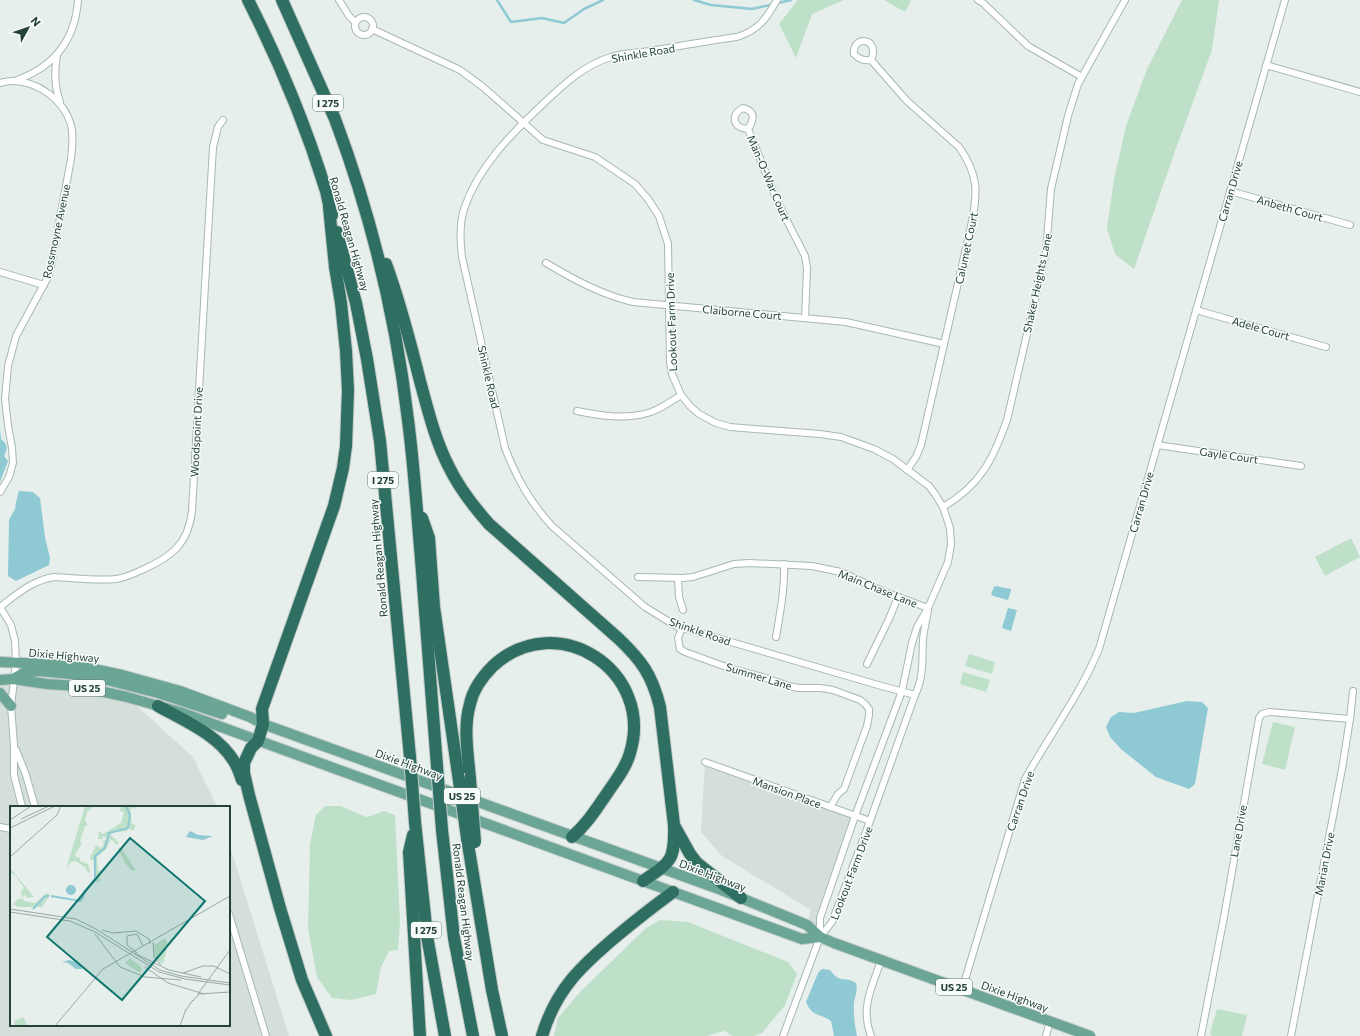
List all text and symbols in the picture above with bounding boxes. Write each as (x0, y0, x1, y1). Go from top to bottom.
north arrow (8, 8, 48, 48)
text: N (28, 14, 44, 29)
street label: Shinkle Road (610, 41, 676, 65)
road number: I 275 (313, 95, 343, 111)
street label: Man-O-War Court (745, 133, 793, 223)
street label: Carran Drive (1215, 159, 1245, 223)
street label: Ronald Reagan Highway (327, 175, 373, 293)
street label: Rossmoyne Avenue (40, 183, 72, 279)
street label: Anbeth Court (1255, 192, 1325, 224)
street label: Calumet Court (952, 210, 980, 285)
street label: Shaker Heights Lane (1020, 232, 1054, 334)
street label: Lookout Farm Drive (663, 272, 679, 372)
street label: Claiborne Court (702, 302, 783, 322)
street label: Adele Court (1231, 314, 1292, 343)
street label: Shinkle Road (475, 344, 503, 410)
street label: Woodspoint Drive (187, 386, 205, 477)
street label: Gayle Court (1199, 444, 1260, 466)
street label: Carran Drive (1126, 470, 1156, 534)
road number: I 275 (368, 472, 398, 488)
street label: Ronald Reagan Highway (366, 498, 390, 618)
street label: Main Chase Lane (837, 566, 920, 610)
street label: Shinkle Road (668, 614, 732, 648)
street label: Dixie Highway (28, 645, 100, 665)
street label: Summer Lane (724, 660, 794, 692)
road number: US 25 (69, 680, 105, 696)
street label: Dixie Highway (374, 746, 445, 782)
street label: Carran Drive (1004, 769, 1036, 833)
street label: Mansion Place (751, 774, 823, 810)
road number: US 25 (444, 788, 480, 804)
street label: Lane Drive (1227, 804, 1249, 858)
inset map (10, 806, 230, 1026)
street label: Lookout Farm Drive (827, 824, 875, 922)
street label: Marian Drive (1312, 831, 1337, 897)
street label: Ronald Reagan Highway (450, 842, 478, 962)
street label: Dixie Highway (678, 856, 749, 894)
road number: I 275 (411, 922, 441, 938)
street label: Dixie Highway (980, 978, 1051, 1014)
road number: US 25 (936, 979, 972, 995)

